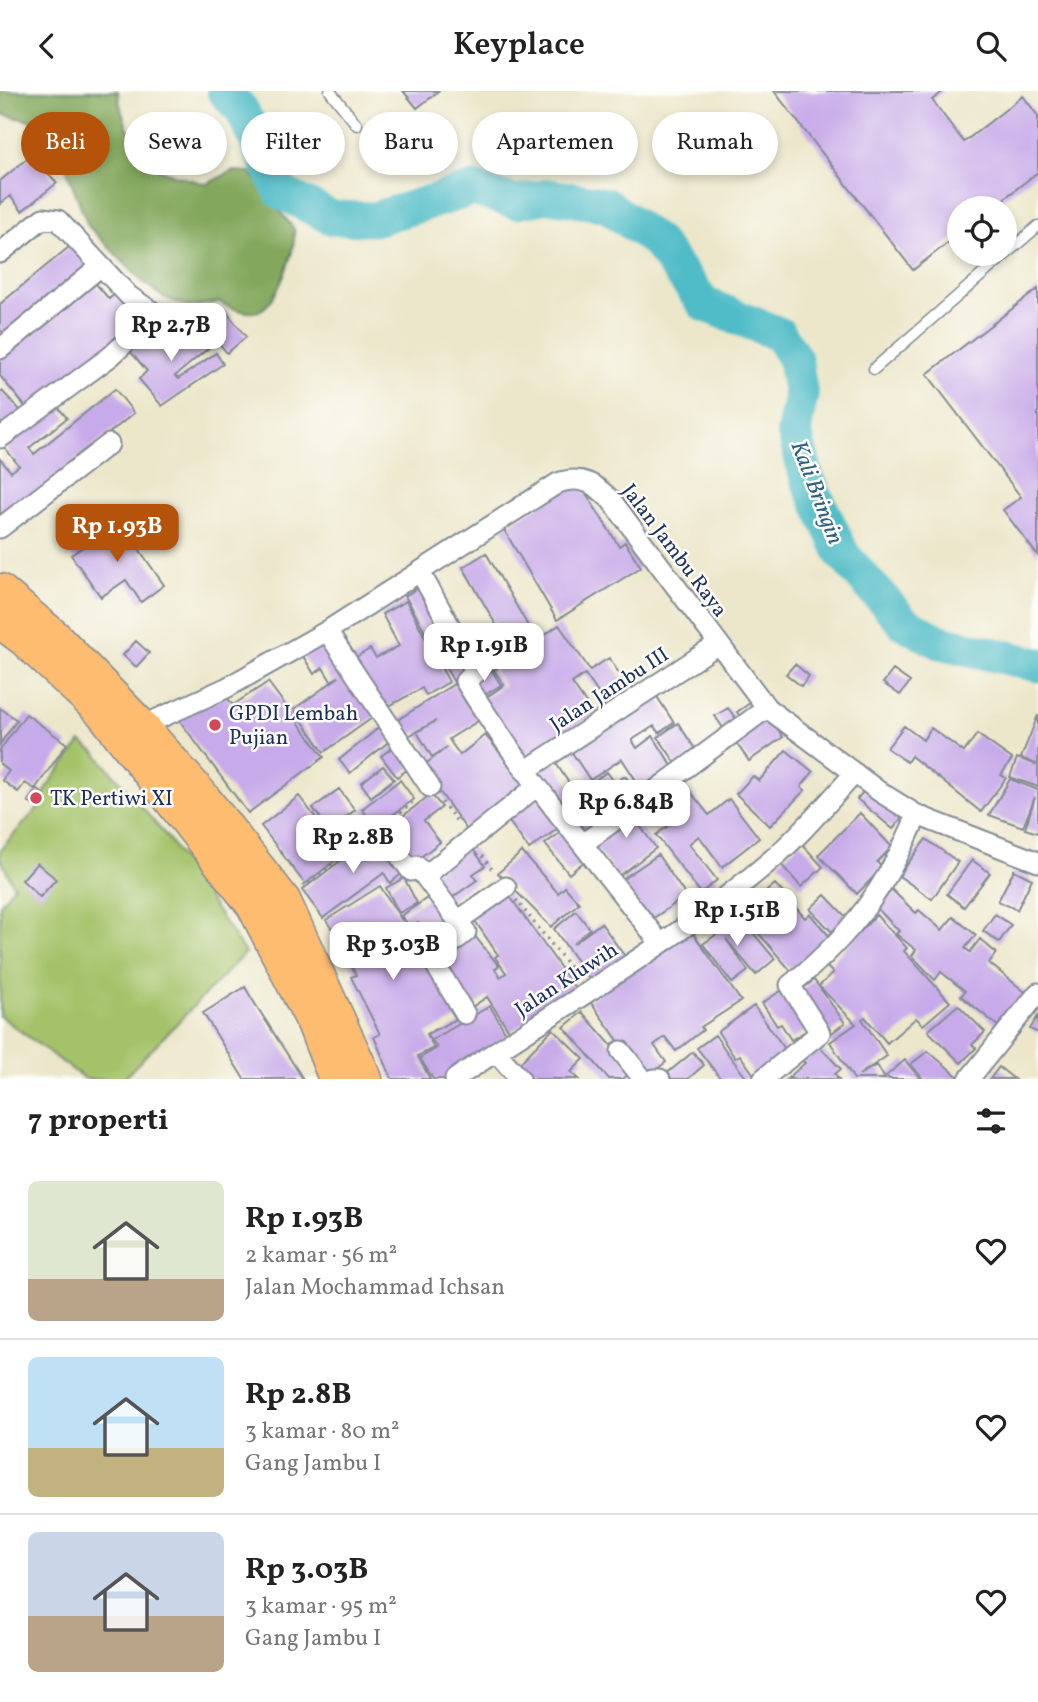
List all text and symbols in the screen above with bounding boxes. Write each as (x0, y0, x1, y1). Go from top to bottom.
text: Keyplace (453, 24, 585, 68)
icon: back (28, 27, 66, 65)
icon: search (972, 27, 1010, 65)
chip: Beli (21, 112, 110, 175)
chip: Sewa (124, 112, 227, 175)
chip: Filter (241, 112, 345, 175)
chip: Baru (359, 112, 458, 175)
chip: Apartemen (472, 112, 638, 175)
chip: Rumah (652, 112, 778, 175)
map controls (947, 196, 1017, 266)
button: locate (947, 196, 1017, 266)
pin: Rp 2.7B (106, 303, 236, 363)
text: Rp 2.7B (131, 310, 211, 342)
water label: Kali Bringin (782, 436, 851, 549)
street label: Jalan Jambu Raya (614, 478, 734, 624)
pin: Rp 1.93B (45, 505, 189, 564)
text: Rp 1.93B (72, 511, 162, 543)
pin: Rp 1.91B (412, 623, 556, 683)
text: Rp 1.91B (440, 630, 528, 662)
street label: Jalan Jambu III (545, 641, 675, 740)
place label: GPDI Lembah Pujian (229, 700, 358, 753)
marker: GPDI Lembah Pujian (207, 717, 223, 733)
pin: Rp 6.84B (554, 781, 698, 840)
place label: TK Pertiwi XI (50, 785, 173, 814)
text: Rp 6.84B (578, 787, 674, 819)
marker: TK Pertiwi XI (28, 790, 44, 806)
pin: Rp 2.8B (288, 815, 418, 875)
text: Rp 2.8B (312, 822, 394, 854)
pin: Rp 1.51B (665, 889, 809, 948)
text: Rp 1.51B (694, 895, 780, 927)
pin: Rp 3.03B (321, 923, 465, 982)
text: Rp 3.03B (346, 929, 440, 961)
street label: Jalan Kluwih (510, 936, 624, 1024)
text: 7 properti (28, 1100, 169, 1142)
icon: filters (972, 1102, 1010, 1140)
text: Rp 1.93B (245, 1198, 363, 1240)
icon: home (84, 1209, 168, 1293)
icon: heart (972, 1232, 1010, 1270)
text: 2 kamar · 56 m² (245, 1240, 397, 1272)
text: Jalan Mochammad Ichsan (245, 1272, 505, 1304)
text: Rp 2.8B (245, 1374, 352, 1416)
icon: home (84, 1385, 168, 1469)
icon: heart (972, 1408, 1010, 1446)
text: 3 kamar · 80 m² (245, 1416, 400, 1448)
text: Gang Jambu I (245, 1448, 381, 1480)
text: Rp 3.03B (245, 1549, 368, 1591)
icon: home (84, 1560, 168, 1644)
icon: heart (972, 1583, 1010, 1621)
text: 3 kamar · 95 m² (245, 1591, 397, 1623)
text: Gang Jambu I (245, 1623, 381, 1655)

